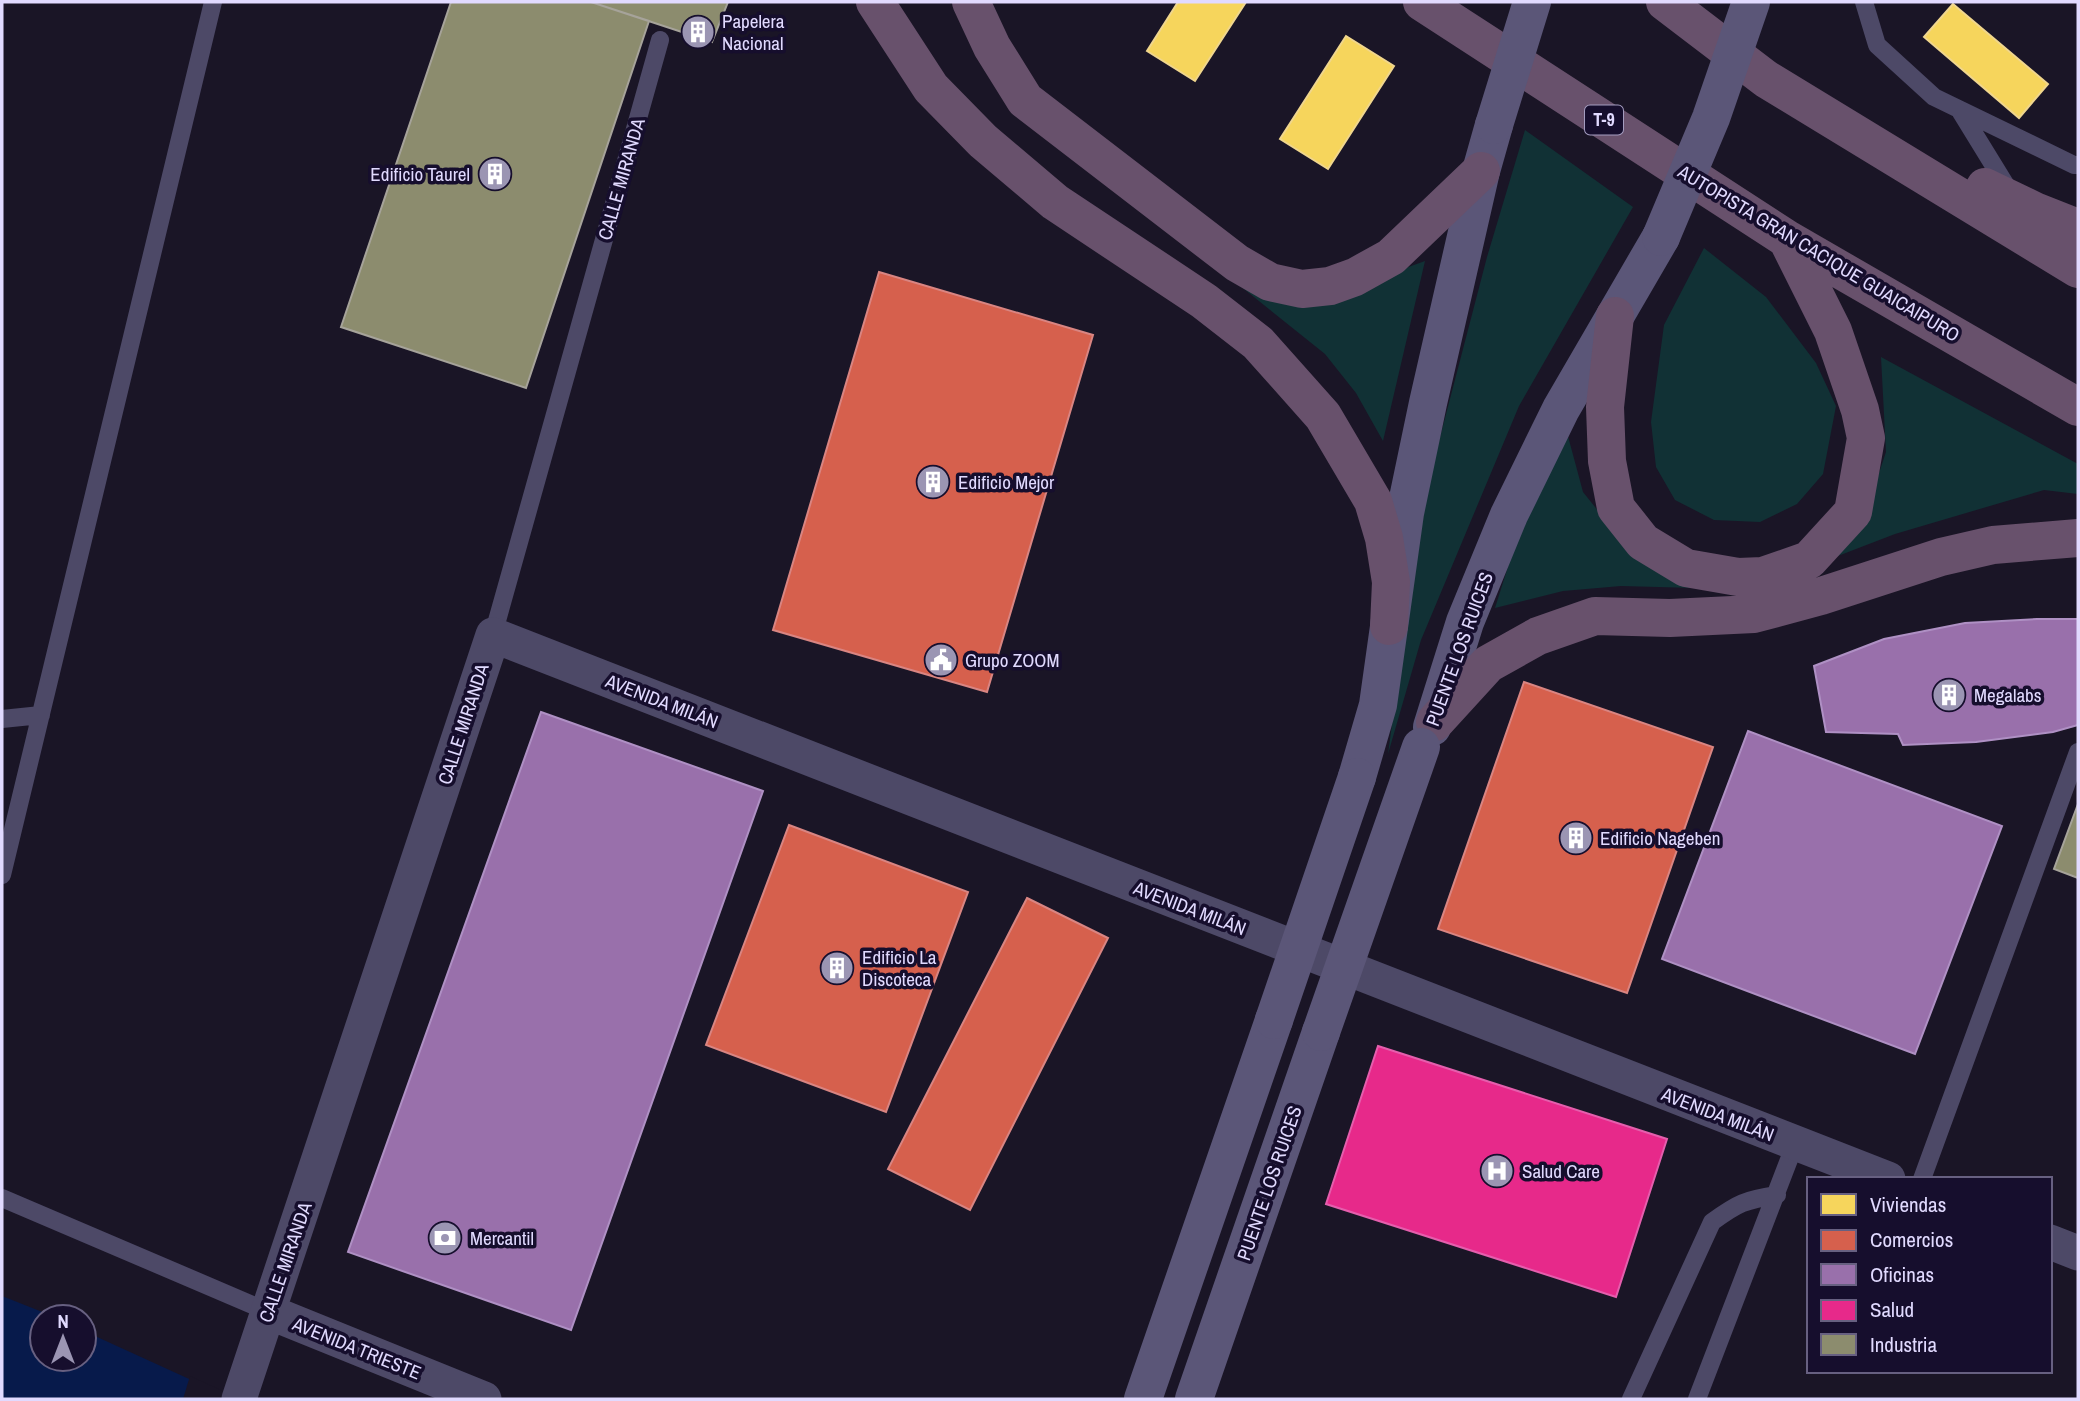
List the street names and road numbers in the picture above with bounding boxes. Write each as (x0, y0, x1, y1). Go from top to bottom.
road number: T-9 (1585, 106, 1623, 134)
street label: CALLE MIRANDA (591, 115, 651, 243)
street label: AUTOPISTA GRAN CACIQUE GUAICAIPURO (1673, 158, 1965, 348)
street label: PUENTE LOS RUICES (1419, 568, 1499, 730)
street label: CALLE MIRANDA (431, 660, 495, 788)
street label: AVENIDA MILÁN (601, 667, 722, 734)
street label: AVENIDA MILÁN (1129, 874, 1250, 941)
street label: AVENIDA MILÁN (1657, 1080, 1778, 1147)
street label: PUENTE LOS RUICES (1230, 1102, 1308, 1264)
street label: CALLE MIRANDA (252, 1198, 318, 1326)
street label: AVENIDA TRIESTE (288, 1310, 425, 1386)

